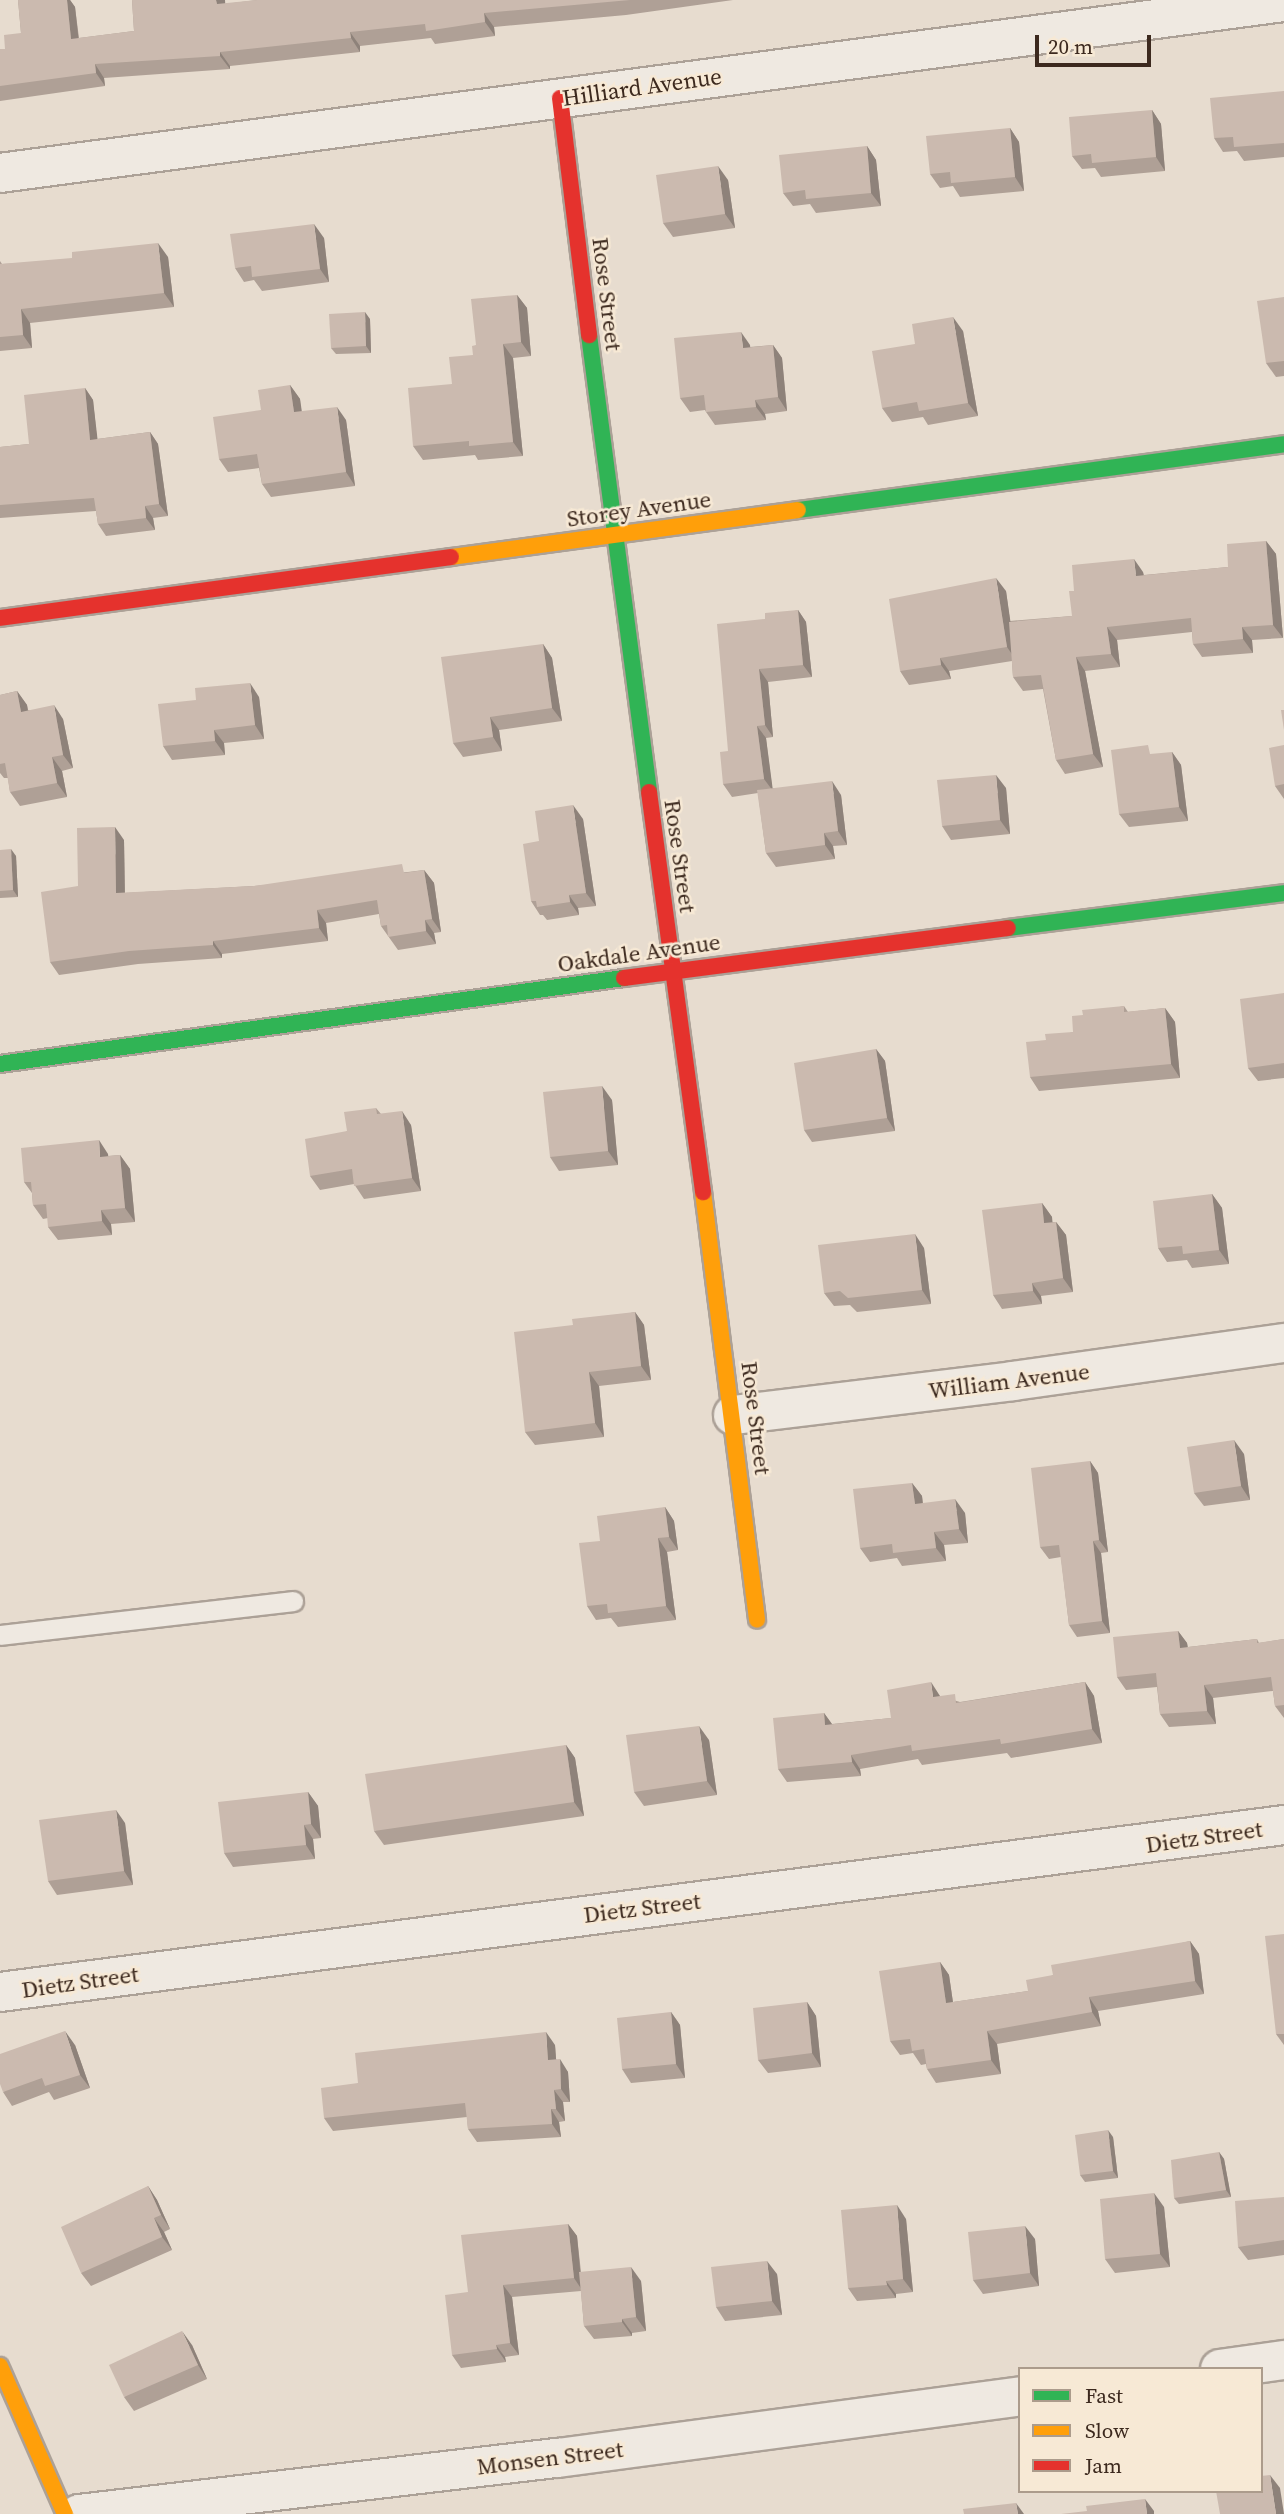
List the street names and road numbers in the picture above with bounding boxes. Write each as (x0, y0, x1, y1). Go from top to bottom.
street label: Hilliard Avenue (561, 62, 723, 112)
street label: Rose Street (586, 236, 628, 352)
street label: Storey Avenue (565, 485, 713, 533)
street label: Rose Street (658, 798, 702, 914)
street label: Oakdale Avenue (556, 928, 722, 978)
street label: William Avenue (927, 1357, 1091, 1405)
street label: Rose Street (735, 1360, 777, 1476)
street label: Dietz Street (1144, 1815, 1264, 1859)
street label: Dietz Street (582, 1887, 702, 1929)
street label: Dietz Street (20, 1960, 140, 2004)
street label: Monsen Street (475, 2435, 625, 2481)

